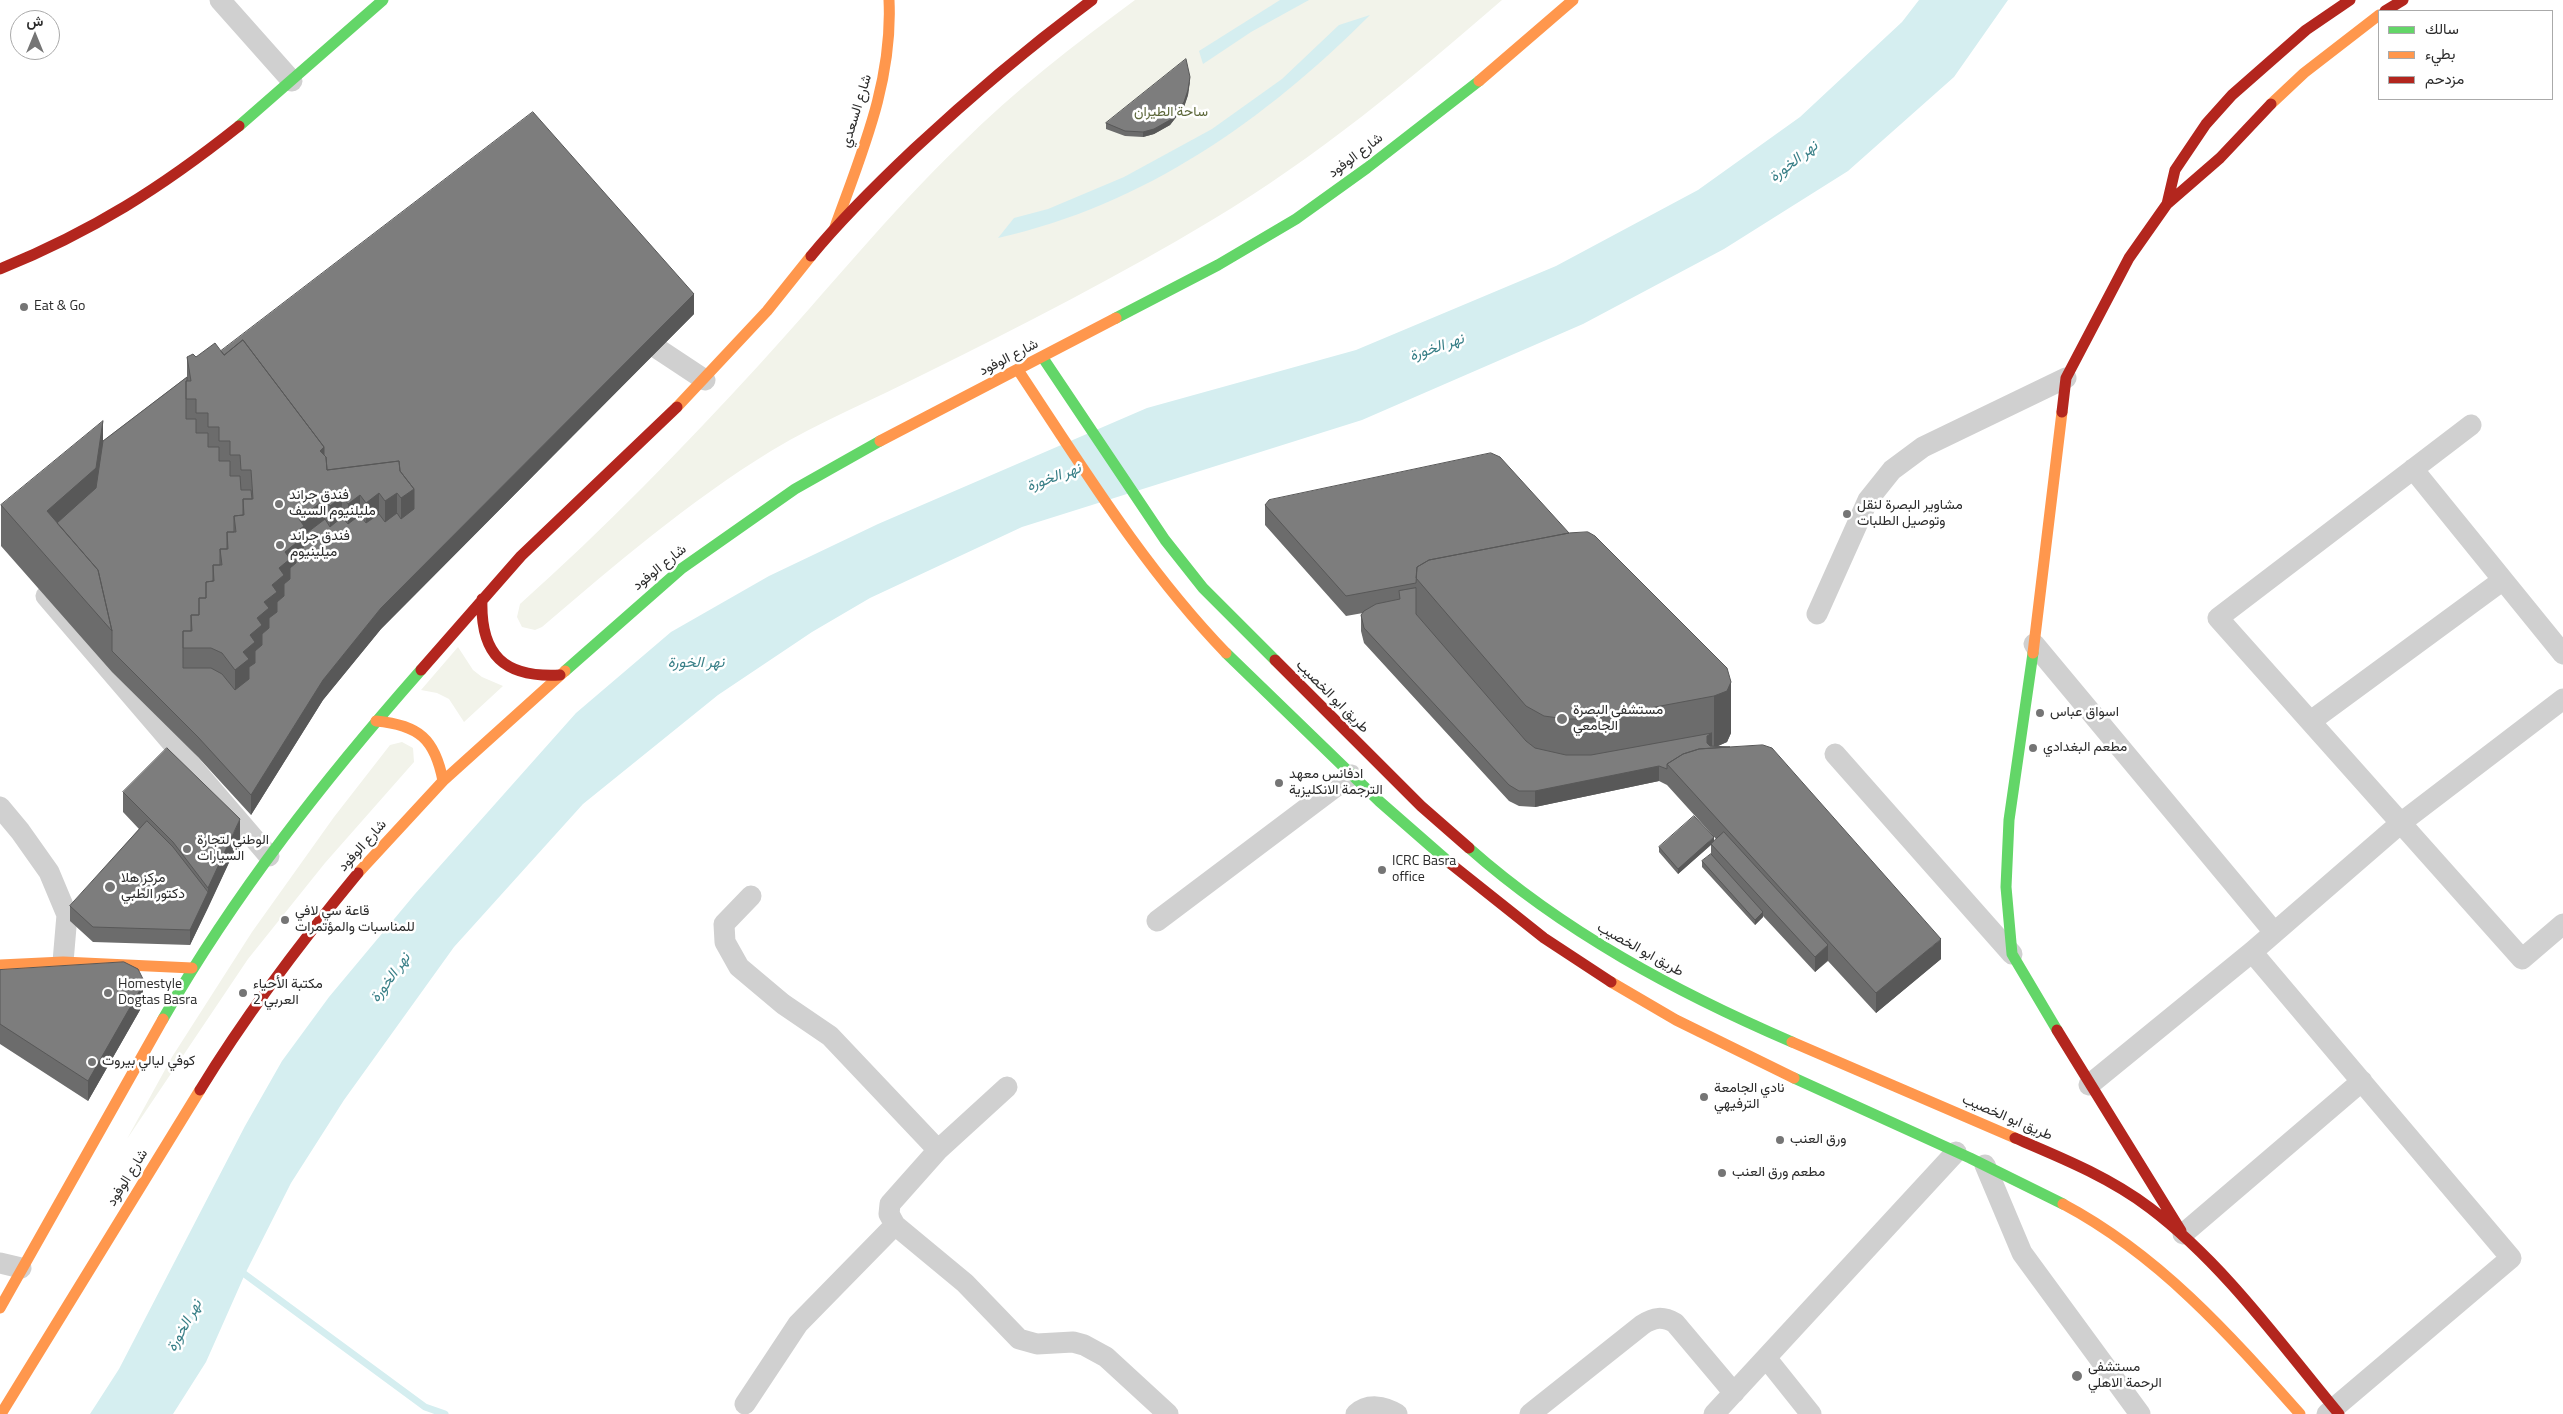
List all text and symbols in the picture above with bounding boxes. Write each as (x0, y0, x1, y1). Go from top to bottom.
north arrow (10, 10, 60, 60)
text: ش (27, 10, 43, 31)
legend (2378, 10, 2553, 100)
text: سالك (2425, 17, 2459, 40)
text: بطيء (2425, 42, 2455, 65)
text: مزدحم (2425, 67, 2464, 90)
street label: شارع السعدي (838, 72, 876, 150)
park label: ساحة الطيران (1134, 105, 1208, 121)
street label: شارع الوفود (1325, 130, 1387, 182)
water label: نهر الخورة (1766, 138, 1822, 186)
place label: Eat & Go (34, 299, 85, 315)
marker: Eat & Go (18, 301, 30, 313)
water label: نهر الخورة (1407, 330, 1467, 366)
street label: شارع الوفود (977, 336, 1041, 380)
water label: نهر الخورة (1024, 460, 1084, 496)
place label: فندق جراند مليلنيوم السيف (289, 488, 376, 520)
marker: فندق جراند مليلنيوم السيف (273, 498, 285, 510)
place label: مشاوير البصرة لنقل وتوصيل الطلبات (1857, 498, 1963, 530)
marker: مشاوير البصرة لنقل وتوصيل الطلبات (1841, 508, 1853, 520)
place label: فندق جراند ميلينيوم (290, 529, 350, 562)
marker: فندق جراند ميلينيوم (274, 539, 286, 551)
street label: شارع الوفود (630, 541, 690, 595)
water label: نهر الخورة (668, 654, 724, 672)
street label: طريق ابو الخصيب (1292, 657, 1372, 737)
place label: مستشفى البصرة الجامعي (1573, 703, 1663, 736)
place label: اسواق عباس (2050, 705, 2119, 721)
marker: اسواق عباس (2034, 707, 2046, 719)
marker: مستشفى البصرة الجامعي (1555, 712, 1569, 726)
place label: مطعم البغدادي (2043, 740, 2127, 756)
marker: مطعم البغدادي (2027, 742, 2039, 754)
place label: ادفانس معهد الترجمة الانكليزية (1289, 767, 1383, 800)
marker: ادفانس معهد الترجمة الانكليزية (1273, 777, 1285, 789)
street label: شارع الوفود (335, 817, 391, 875)
place label: الوطني لتجارة السيارات (197, 833, 269, 866)
marker: الوطني لتجارة السيارات (181, 843, 193, 855)
place label: ICRC Basra office (1392, 854, 1456, 886)
marker: ICRC Basra office (1376, 864, 1388, 876)
place label: مركز هلا دكتور الطبي (121, 871, 185, 904)
marker: مركز هلا دكتور الطبي (103, 880, 117, 894)
place label: قاعة سي لافي للمناسبات والمؤتمرات (295, 904, 415, 936)
marker: قاعة سي لافي للمناسبات والمؤتمرات (279, 914, 291, 926)
street label: طريق ابو الخصيب (1594, 919, 1686, 981)
water label: نهر الخورة (367, 950, 415, 1006)
place label: Homestyle Dogtas Basra (118, 977, 197, 1010)
place label: مكتبة الأحياء العربي 2 (253, 977, 323, 1010)
marker: Homestyle Dogtas Basra (102, 987, 114, 999)
marker: مكتبة الأحياء العربي 2 (237, 987, 249, 999)
place label: كوفي ليالي بيروت (102, 1054, 195, 1070)
marker: كوفي ليالي بيروت (86, 1056, 98, 1068)
place label: نادي الجامعة الترفيهي (1714, 1081, 1785, 1114)
marker: نادي الجامعة الترفيهي (1698, 1091, 1710, 1103)
street label: طريق ابو الخصيب (1959, 1091, 2055, 1145)
place label: ورق العنب (1790, 1132, 1846, 1148)
marker: ورق العنب (1774, 1134, 1786, 1146)
street label: شارع الوفود (104, 1146, 152, 1210)
place label: مطعم ورق العنب (1732, 1165, 1825, 1181)
marker: مطعم ورق العنب (1716, 1167, 1728, 1179)
water label: نهر الخورة (163, 1297, 207, 1355)
place label: مستشفى الرحمة الاهلي (2088, 1360, 2162, 1392)
marker: مستشفى الرحمة الاهلي (2070, 1369, 2084, 1383)

